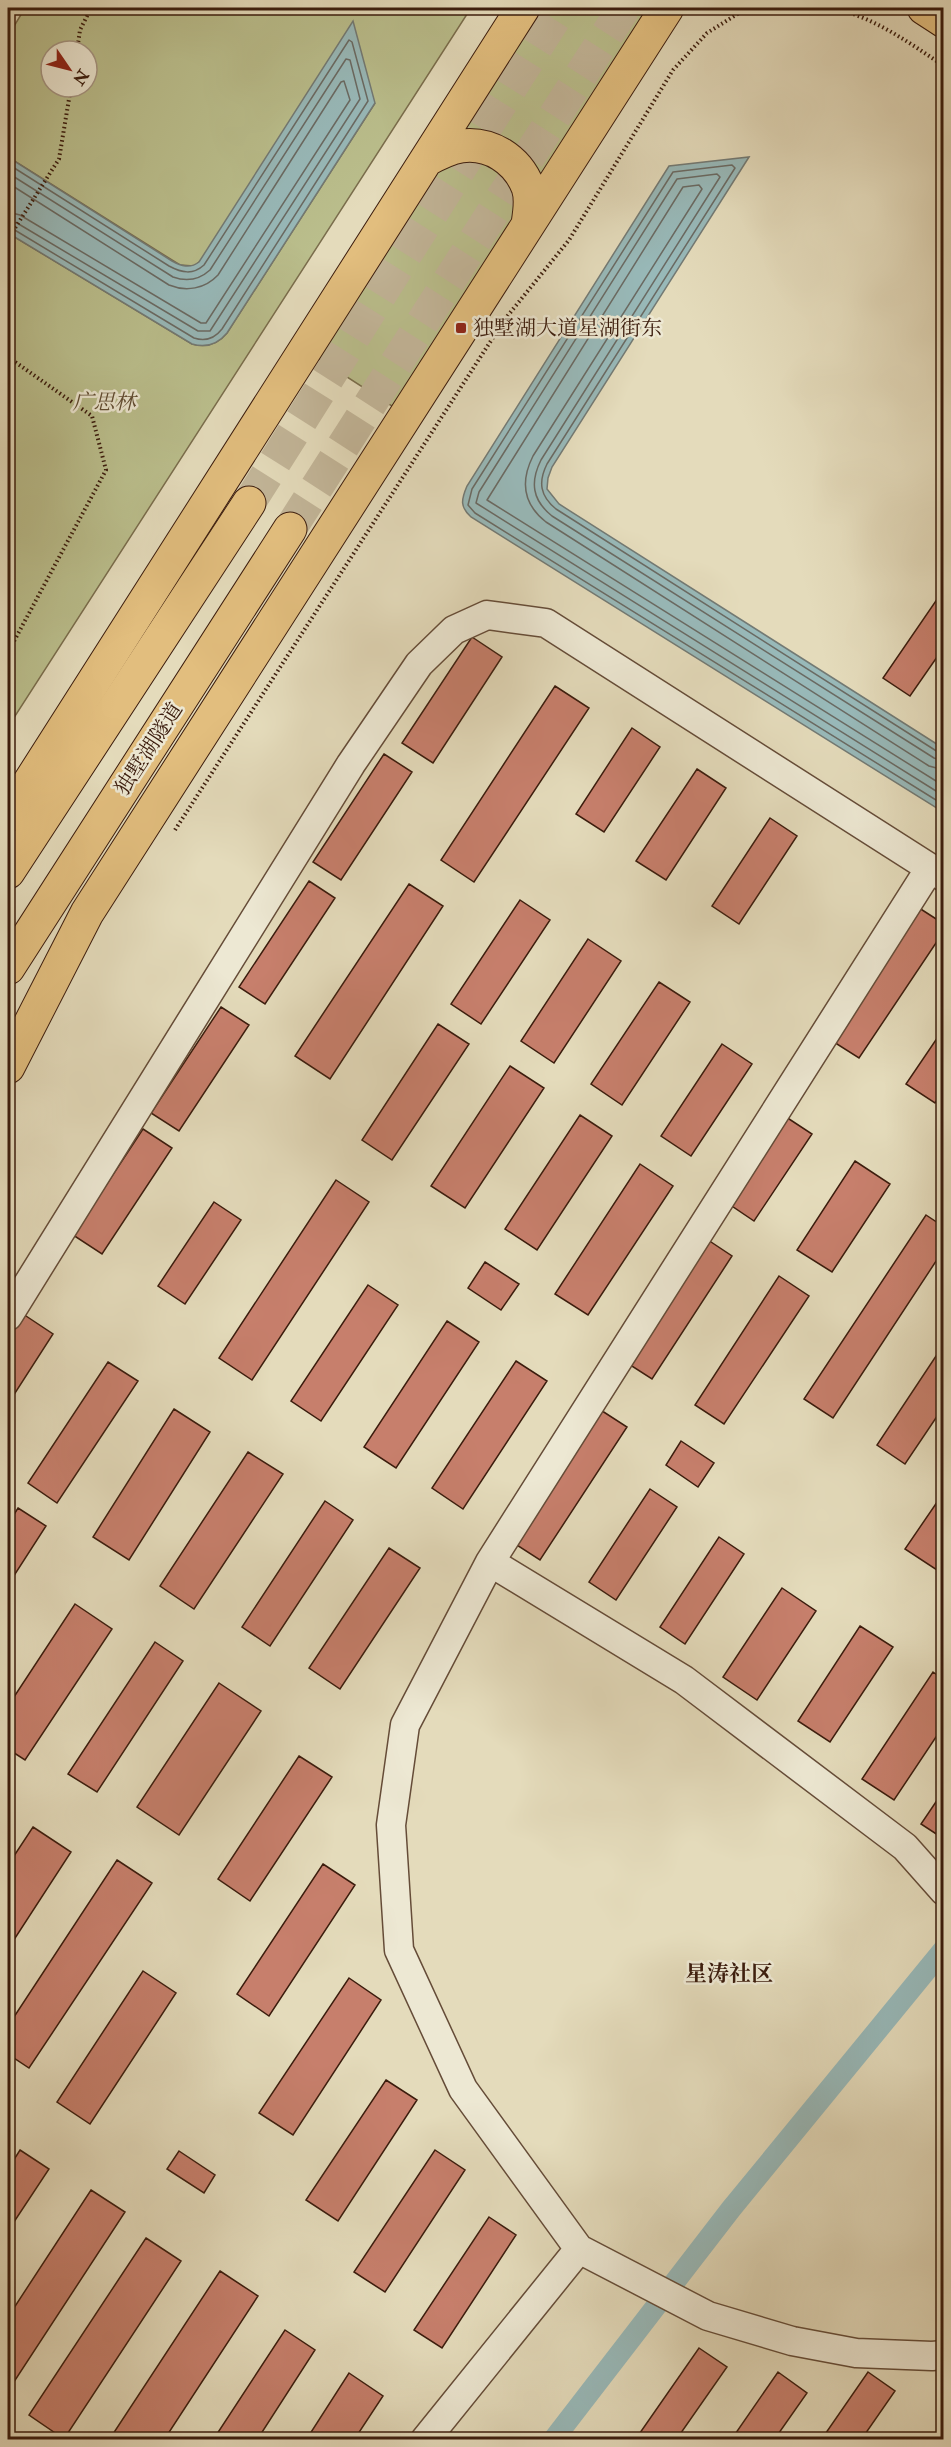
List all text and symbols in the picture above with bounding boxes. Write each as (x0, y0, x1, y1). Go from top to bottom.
north arrow (39, 39, 99, 99)
text: N (68, 65, 93, 89)
place label: 独墅湖大道星湖街东 (473, 315, 662, 342)
marker: 独墅湖大道星湖街东 (454, 321, 468, 335)
park label: 广思林 (73, 389, 138, 416)
street label: 独墅湖隧道 (109, 698, 189, 800)
district label: 星涛社区 (685, 1960, 773, 1988)

